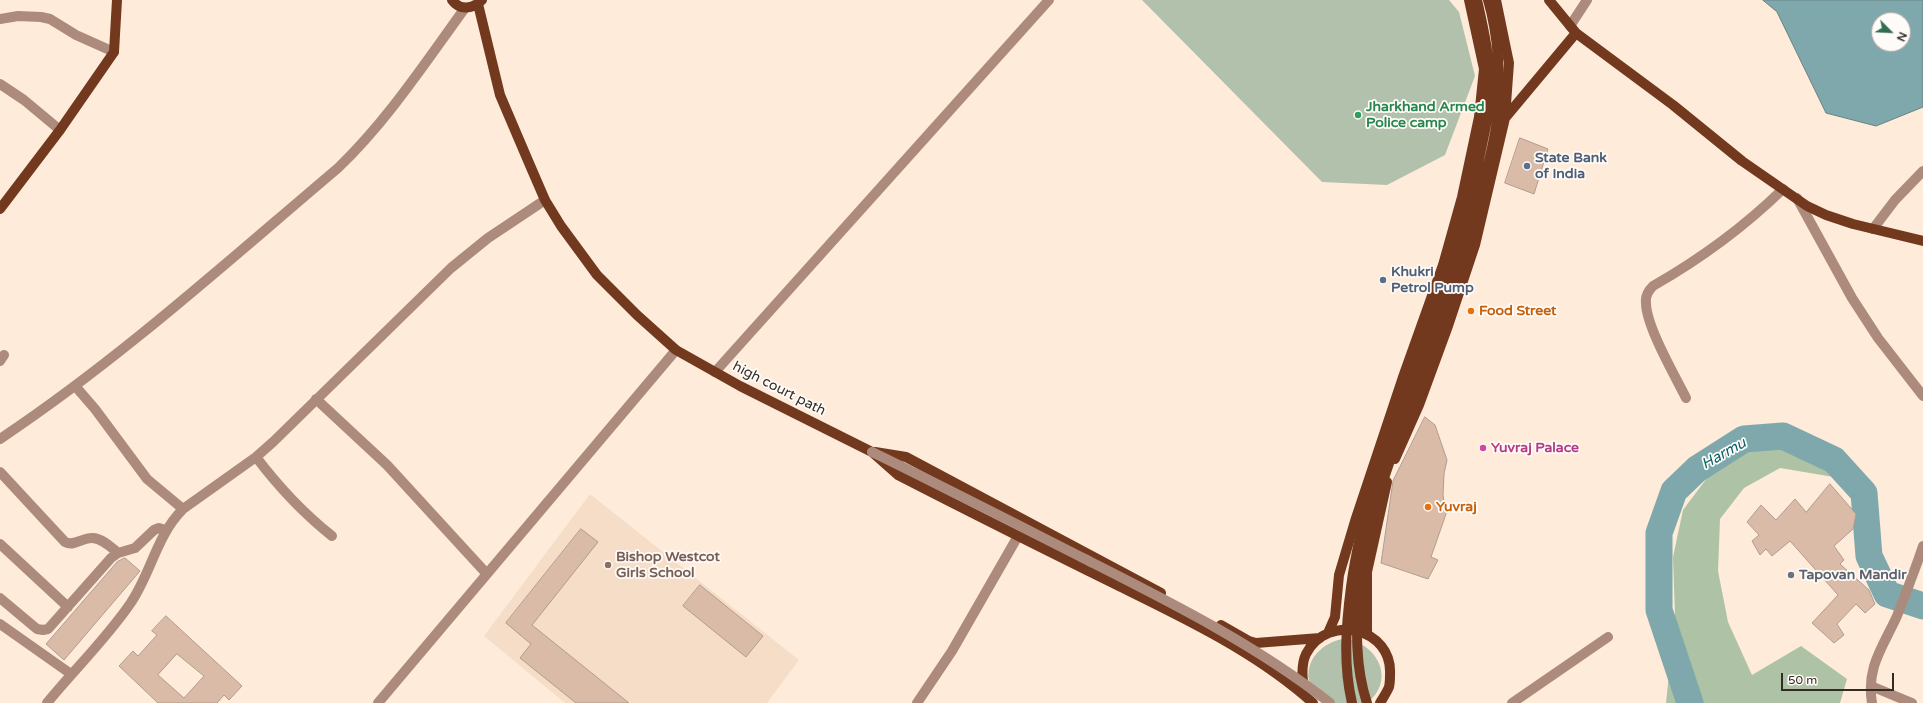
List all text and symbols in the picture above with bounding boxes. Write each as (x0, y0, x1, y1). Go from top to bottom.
north arrow (1871, 12, 1911, 52)
text: N (1894, 30, 1909, 43)
place label: Jharkhand Armed Police camp (1366, 99, 1485, 132)
marker: Jharkhand Armed Police camp (1353, 110, 1363, 120)
place label: State Bank of India (1535, 150, 1607, 182)
marker: State Bank of India (1522, 161, 1532, 171)
place label: Khukri Petrol Pump (1391, 264, 1474, 296)
marker: Khukri Petrol Pump (1378, 275, 1388, 285)
place label: Food Street (1479, 303, 1556, 319)
marker: Food Street (1466, 306, 1476, 316)
street label: high court path (730, 358, 828, 420)
water label: Harmu (1698, 434, 1750, 474)
place label: Yuvraj Palace (1491, 440, 1579, 456)
marker: Yuvraj Palace (1478, 443, 1488, 453)
place label: Yuvraj (1436, 499, 1477, 515)
marker: Yuvraj (1423, 502, 1433, 512)
place label: Bishop Westcot Girls School (616, 549, 720, 582)
marker: Bishop Westcot Girls School (603, 560, 613, 570)
place label: Tapovan Mandir (1799, 567, 1906, 583)
marker: Tapovan Mandir (1786, 570, 1796, 580)
scale bar (1783, 665, 1896, 691)
text: 50 m (1788, 673, 1817, 687)

